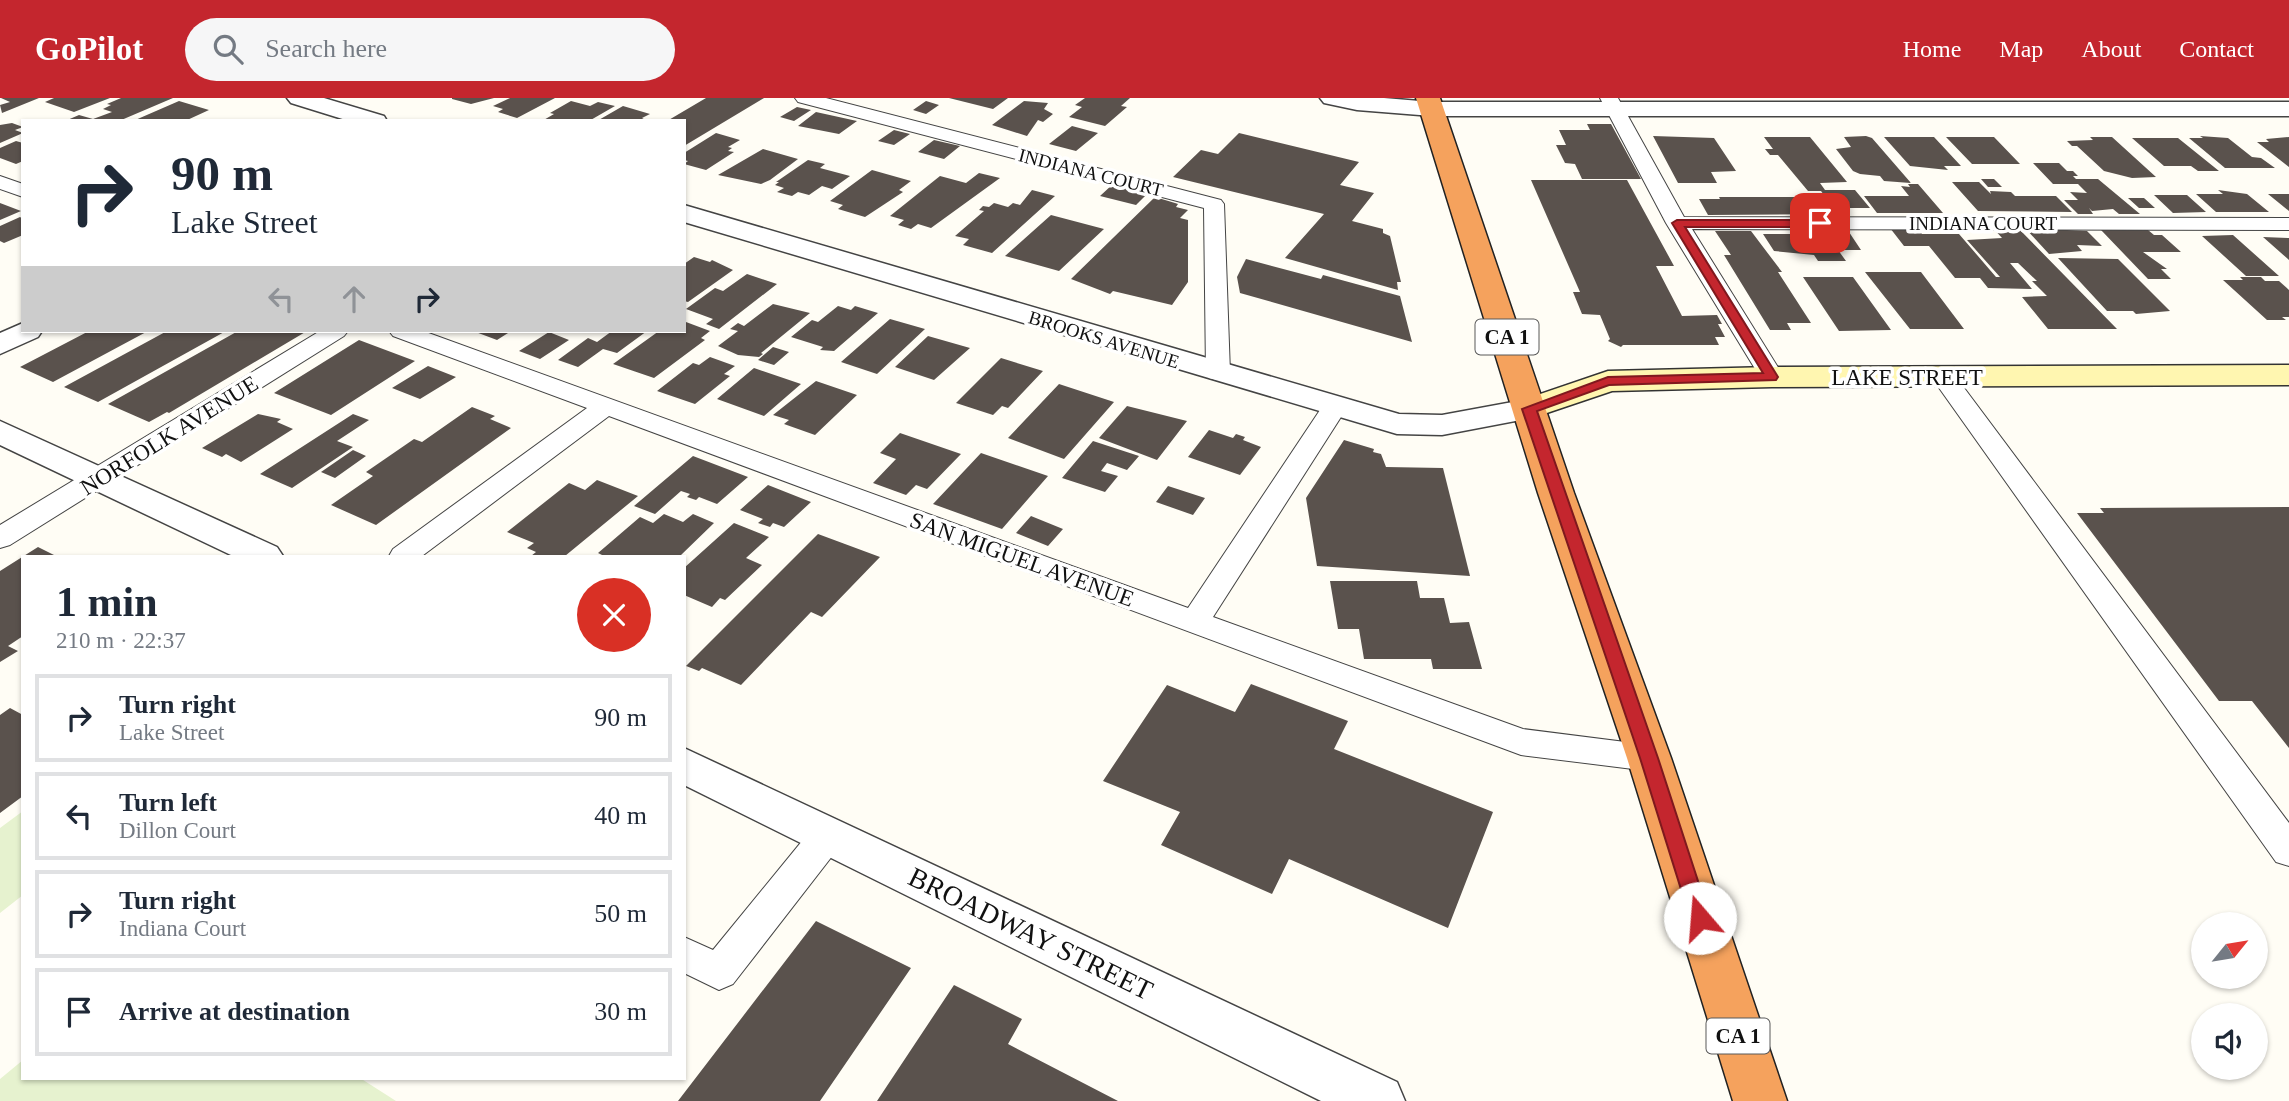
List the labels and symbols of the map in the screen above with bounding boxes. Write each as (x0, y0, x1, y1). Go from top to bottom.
street label: INDIANA COURT (1016, 144, 1166, 201)
pin (1790, 193, 1850, 253)
street label: INDIANA COURT (1909, 213, 2057, 234)
street label: BROOKS AVENUE (1026, 307, 1182, 372)
road number: CA 1 (1476, 320, 1538, 354)
street label: LAKE STREET (1831, 365, 1983, 390)
street label: NORFOLK AVENUE (76, 371, 263, 500)
street label: SAN MIGUEL AVENUE (906, 507, 1137, 612)
street label: BROADWAY STREET (904, 861, 1158, 1006)
position arrow (1663, 881, 1737, 955)
north arrow (2191, 912, 2268, 989)
road number: CA 1 (1706, 1018, 1770, 1054)

